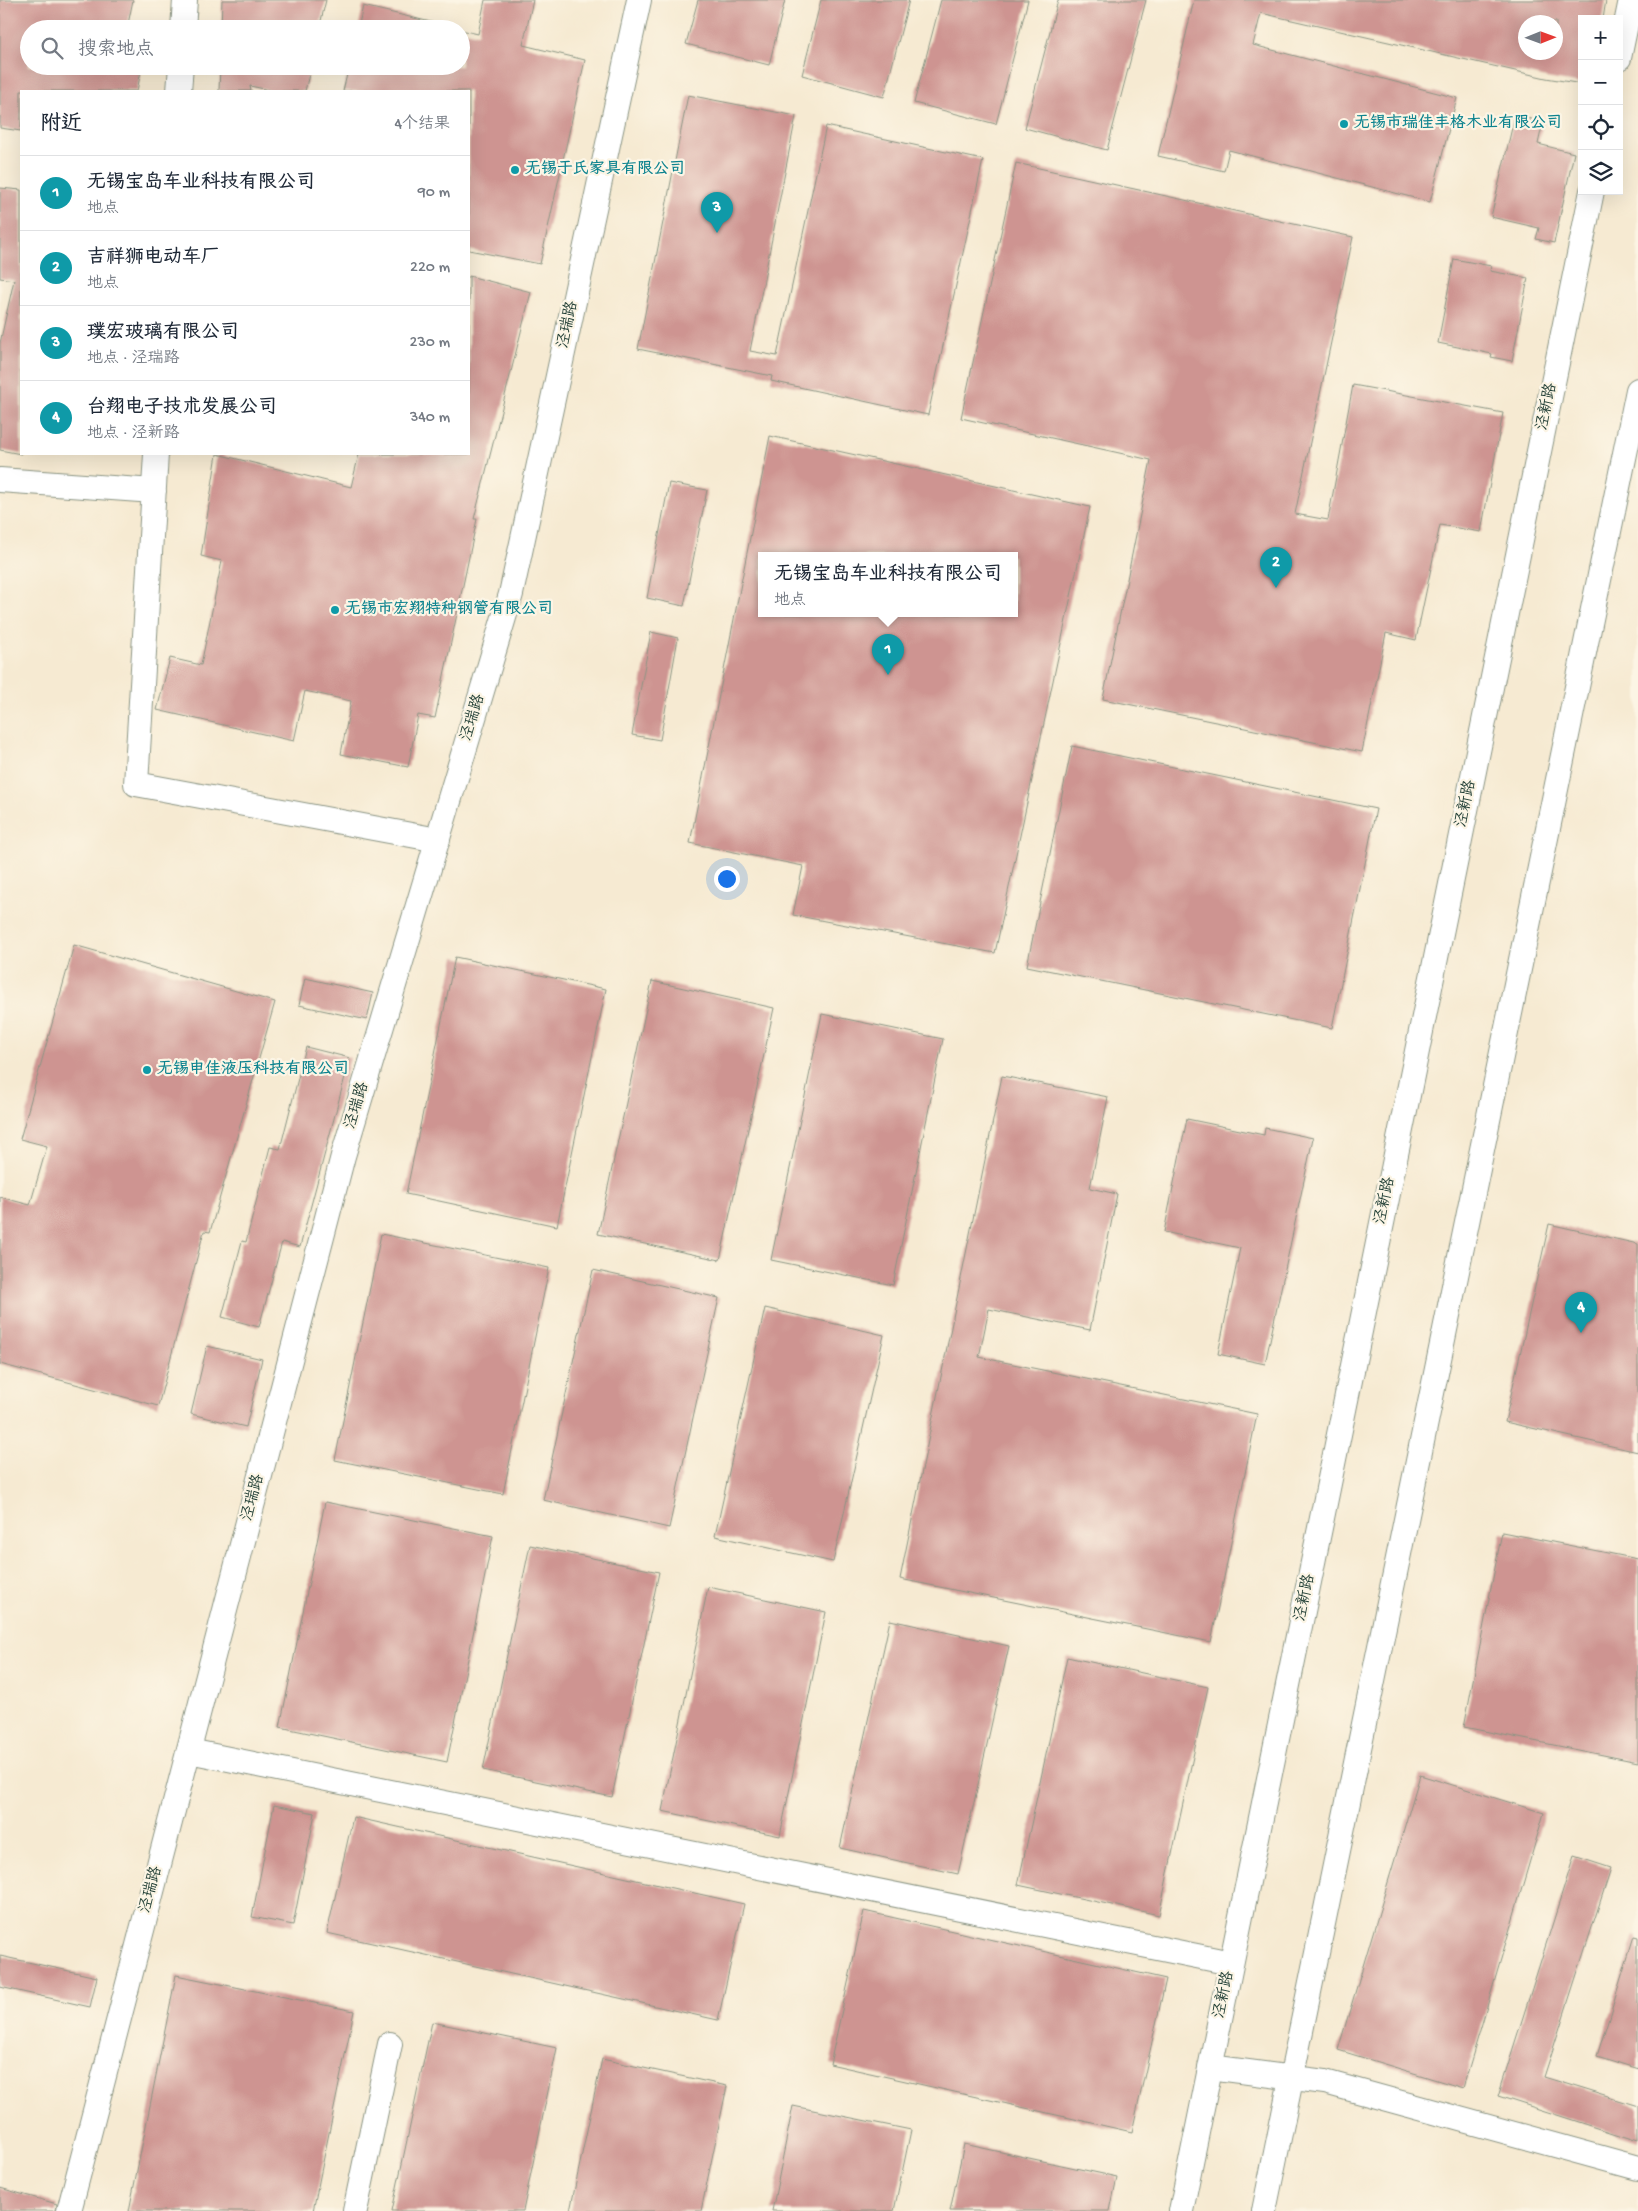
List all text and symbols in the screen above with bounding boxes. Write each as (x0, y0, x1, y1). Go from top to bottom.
north arrow (1518, 15, 1563, 60)
map controls (1578, 15, 1623, 195)
button: + (1578, 15, 1623, 60)
search box (20, 20, 470, 75)
icon: search (38, 34, 66, 62)
text: 搜索地点 (78, 39, 154, 62)
button: − (1578, 60, 1623, 105)
button: locate (1578, 105, 1623, 150)
text: 附近 (40, 113, 82, 138)
place label: 无锡市瑞佳丰格木业有限公司 (1354, 113, 1562, 134)
text: 4个结果 (394, 116, 450, 135)
marker: 无锡市瑞佳丰格木业有限公司 (1338, 118, 1350, 130)
button: layers (1578, 150, 1623, 195)
place label: 无锡于氏家具有限公司 (525, 159, 685, 180)
marker: 无锡于氏家具有限公司 (509, 164, 521, 176)
text: 无锡宝岛车业科技有限公司 (87, 172, 315, 195)
text: 1 (53, 184, 59, 203)
text: 90 m (418, 184, 450, 203)
pin: 3 (701, 192, 733, 233)
text: 地点 (87, 200, 119, 219)
text: 吉祥狮电动车厂 (87, 247, 220, 270)
text: 2 (52, 259, 60, 278)
text: 220 m (410, 259, 450, 278)
text: 地点 (87, 275, 119, 294)
street label: 泾瑞路 (553, 299, 583, 350)
text: 璞宏玻璃有限公司 (87, 322, 239, 345)
text: 3 (52, 334, 60, 353)
text: 230 m (410, 334, 450, 353)
text: 地点 · 泾瑞路 (87, 350, 180, 369)
street label: 泾新路 (1532, 381, 1562, 432)
text: 台翔电子技术发展公司 (87, 397, 277, 420)
text: 4 (52, 409, 60, 428)
text: 340 m (410, 409, 450, 428)
text: 地点 · 泾新路 (87, 425, 180, 444)
pin: 2 (1260, 547, 1292, 588)
popup (758, 552, 1018, 617)
text: 无锡宝岛车业科技有限公司 (774, 564, 1002, 587)
text: 地点 (774, 592, 806, 611)
place label: 无锡市宏翔特种钢管有限公司 (345, 599, 553, 620)
marker: 无锡市宏翔特种钢管有限公司 (329, 604, 341, 616)
pin: 1 (872, 634, 904, 675)
street label: 泾瑞路 (456, 692, 490, 744)
street label: 泾新路 (1451, 778, 1481, 829)
your location (714, 866, 740, 892)
place label: 无锡申佳液压科技有限公司 (157, 1059, 349, 1080)
marker: 无锡申佳液压科技有限公司 (141, 1064, 153, 1076)
street label: 泾瑞路 (340, 1080, 374, 1132)
street label: 泾新路 (1370, 1175, 1400, 1226)
pin: 4 (1565, 1292, 1597, 1333)
street label: 泾瑞路 (237, 1472, 269, 1524)
street label: 泾新路 (1290, 1572, 1320, 1623)
street label: 泾瑞路 (135, 1864, 167, 1916)
street label: 泾新路 (1209, 1969, 1239, 2020)

